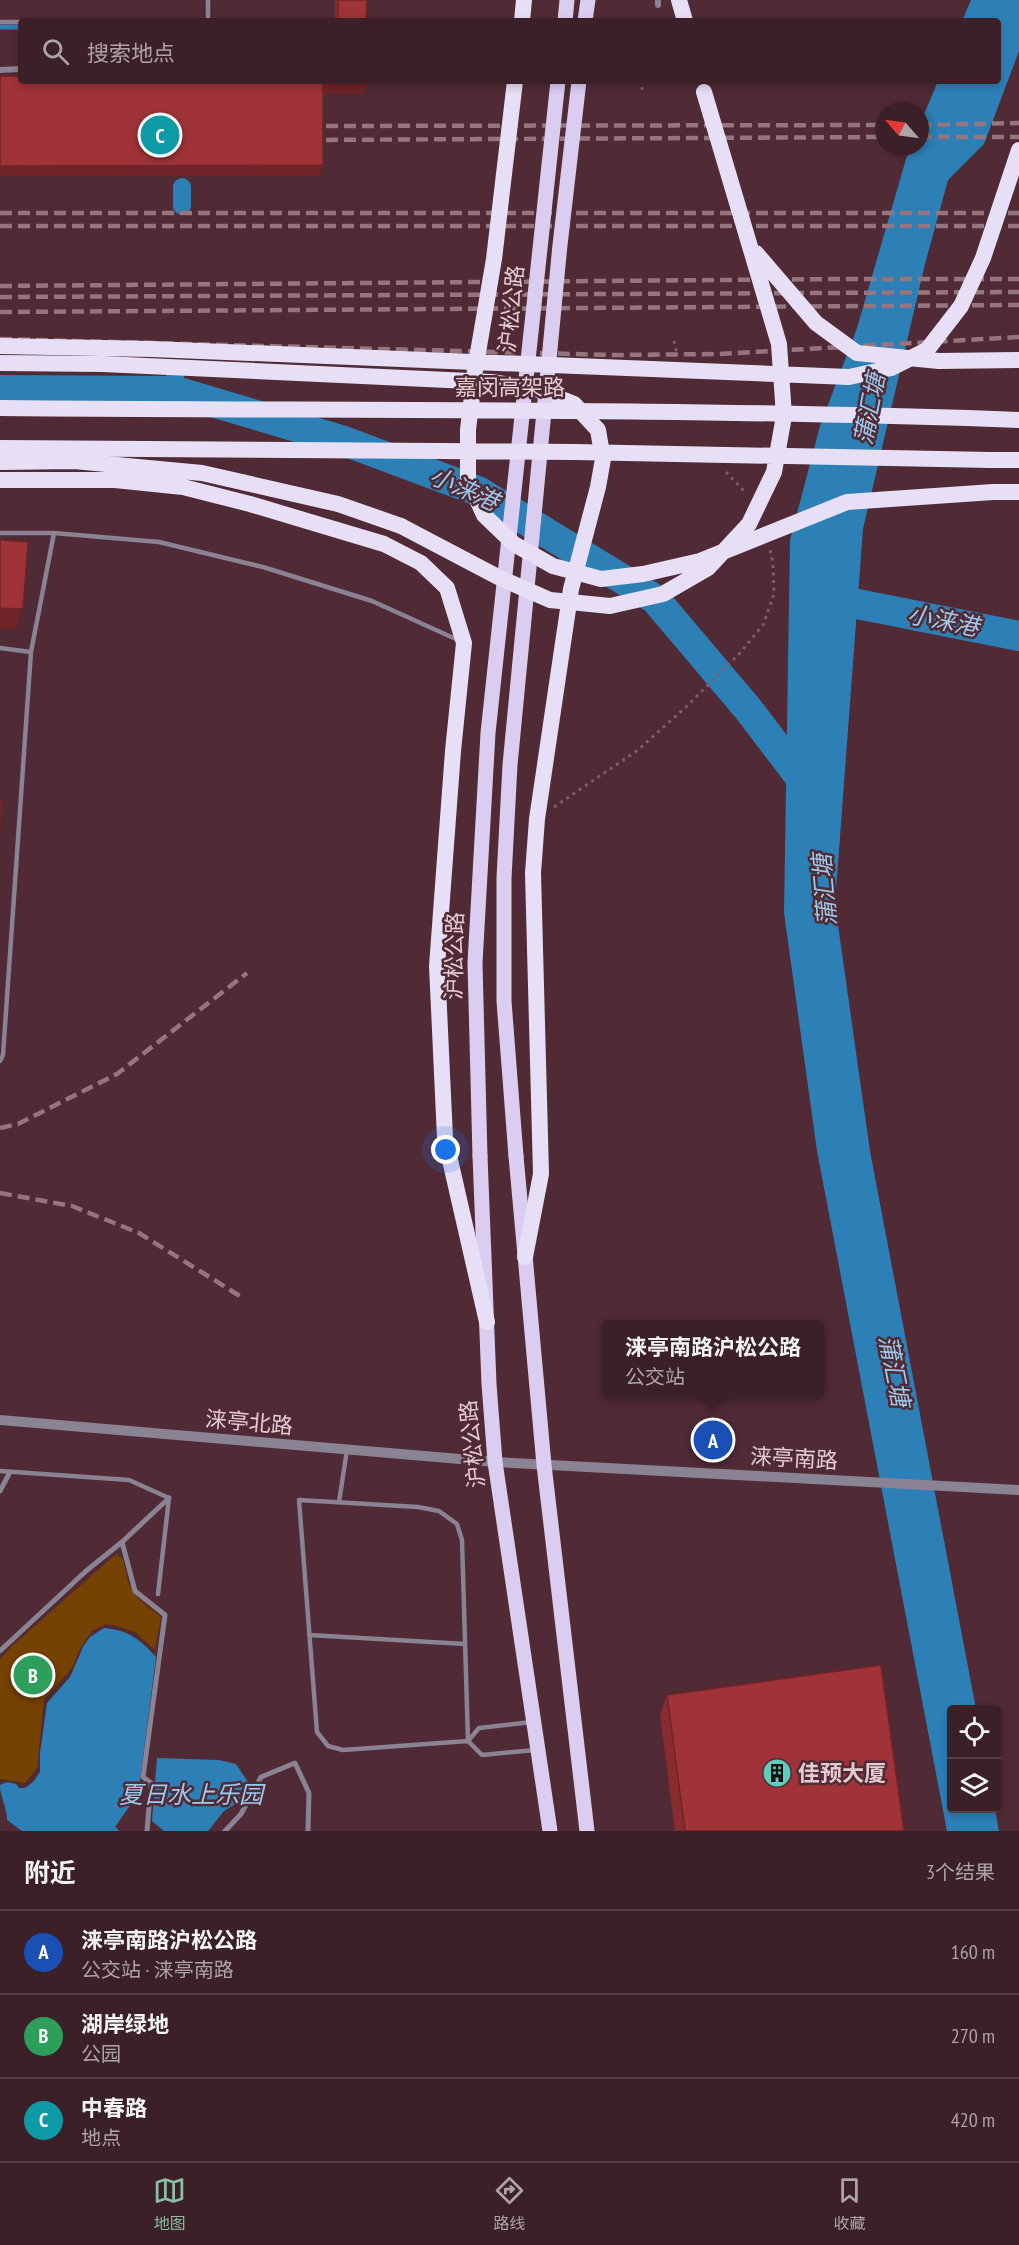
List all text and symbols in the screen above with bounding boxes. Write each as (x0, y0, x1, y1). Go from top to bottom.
search box (18, 18, 1001, 84)
icon: search (39, 35, 72, 68)
text: 搜索地点 (87, 39, 175, 67)
north arrow (875, 102, 929, 156)
pin: C (140, 112, 180, 158)
street label: 沪松公路 (492, 264, 530, 354)
water label: 蒲汇塘 (847, 367, 892, 447)
street label: 嘉闵高架路 (455, 373, 565, 401)
water label: 小涞港 (425, 460, 506, 519)
water label: 小涞港 (905, 598, 984, 643)
water label: 蒲汇塘 (806, 849, 843, 927)
street label: 沪松公路 (439, 912, 469, 1000)
your location (431, 1135, 460, 1164)
popup (602, 1320, 824, 1398)
text: 涞亭南路沪松公路 (625, 1333, 801, 1361)
water label: 蒲汇塘 (872, 1333, 917, 1413)
text: 公交站 (625, 1364, 685, 1390)
street label: 沪松公路 (453, 1399, 491, 1489)
street label: 涞亭北路 (204, 1404, 294, 1440)
pin: A (694, 1418, 732, 1462)
street label: 涞亭南路 (749, 1442, 839, 1474)
pin: B (14, 1652, 52, 1698)
map controls (947, 1705, 1001, 1813)
button: locate (947, 1705, 1001, 1759)
building icon: 佳预大厦 (761, 1757, 793, 1789)
place label: 佳预大厦 (798, 1759, 886, 1787)
button: layers (947, 1759, 1001, 1813)
water label: 夏日水上乐园 (119, 1779, 266, 1810)
text: 附近 (24, 1856, 76, 1889)
text: 3个结果 (926, 1859, 995, 1885)
text: 涞亭南路沪松公路 (81, 1926, 257, 1954)
text: A (38, 1939, 49, 1965)
text: 160 m (951, 1939, 995, 1965)
text: 公交站 · 涞亭南路 (81, 1957, 234, 1983)
text: 湖岸绿地 (81, 2010, 169, 2038)
text: B (39, 2023, 48, 2049)
text: 270 m (951, 2023, 995, 2049)
text: 公园 (81, 2041, 121, 2067)
text: 中春路 (81, 2094, 147, 2122)
text: C (39, 2107, 48, 2133)
text: 420 m (951, 2107, 995, 2133)
text: 地点 (81, 2125, 121, 2151)
tab: 地图 (153, 2174, 186, 2234)
tab: 路线 (493, 2174, 526, 2234)
tab: 收藏 (833, 2174, 866, 2234)

